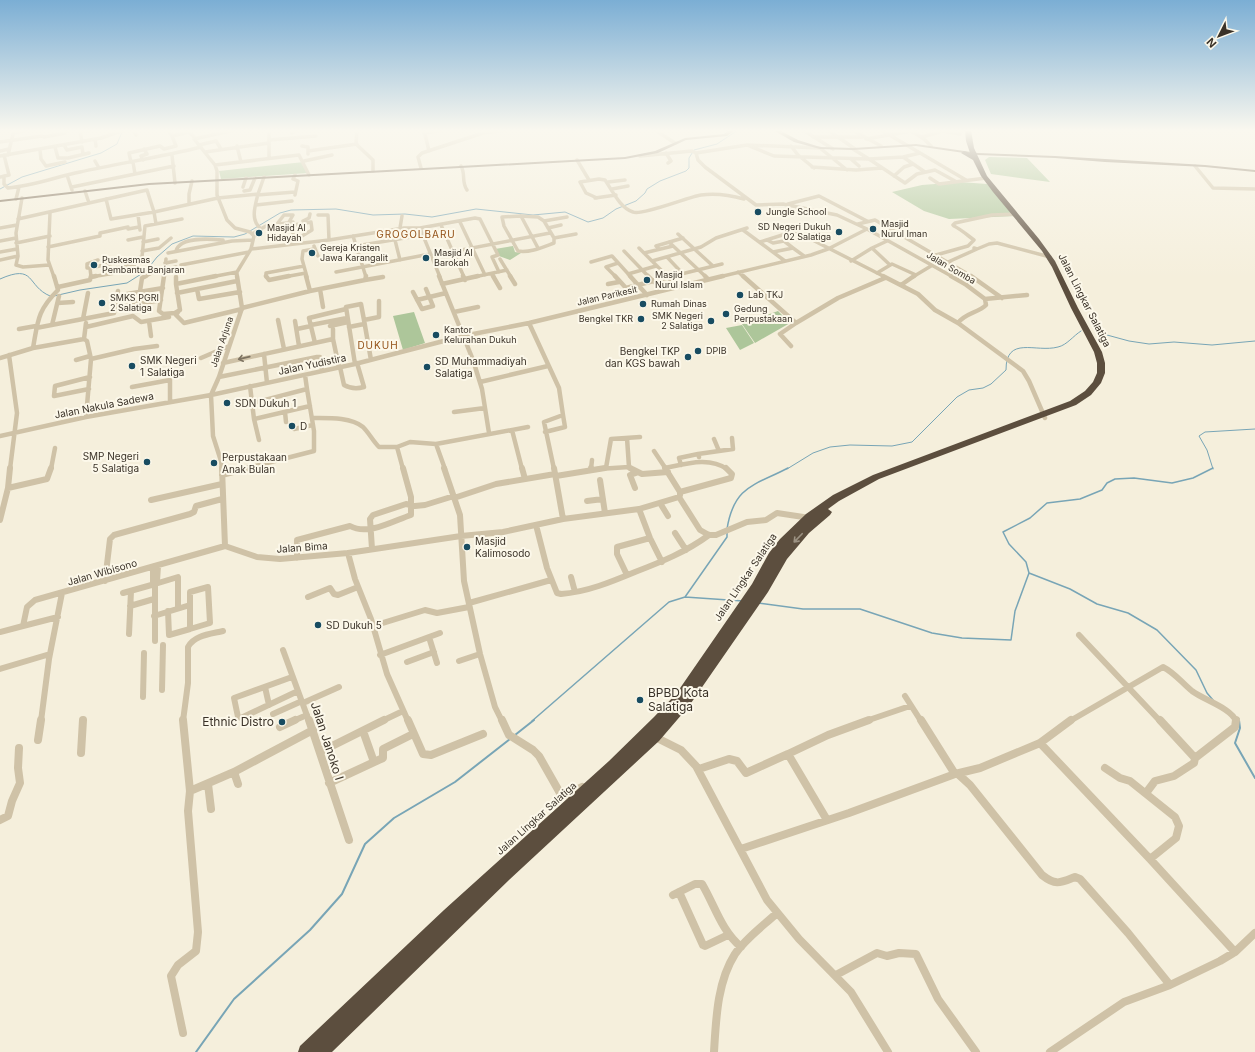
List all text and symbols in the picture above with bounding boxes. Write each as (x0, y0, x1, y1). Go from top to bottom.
north arrow (1199, 16, 1239, 56)
text: N (1204, 35, 1220, 50)
place label: Jungle School (766, 206, 826, 217)
marker: Jungle School (753, 207, 763, 217)
place label: Masjid Nurul Iman (881, 218, 927, 239)
place label: SD Negeri Dukuh 02 Salatiga (758, 221, 831, 242)
place label: Masjid Al Hidayah (267, 222, 306, 243)
marker: Masjid Nurul Iman (868, 224, 878, 234)
marker: SD Negeri Dukuh 02 Salatiga (834, 227, 844, 237)
marker: Masjid Al Hidayah (254, 228, 264, 238)
district label: GROGOLBARU (376, 228, 456, 240)
place label: Gereja Kristen Jawa Karangalit (320, 242, 388, 263)
place label: Masjid Al Barokah (434, 247, 473, 268)
marker: Gereja Kristen Jawa Karangalit (307, 248, 317, 258)
street label: Jalan Somba (925, 249, 978, 286)
street label: Jalan Lingkar Salatiga (1056, 251, 1114, 349)
marker: Masjid Al Barokah (421, 253, 431, 263)
place label: Puskesmas Pembantu Banjaran (102, 254, 185, 275)
marker: Puskesmas Pembantu Banjaran (89, 260, 99, 270)
place label: Masjid Nurul Islam (655, 269, 703, 290)
marker: Masjid Nurul Islam (642, 275, 652, 285)
street label: Jalan Parikesit (576, 283, 638, 308)
place label: Lab TKJ (748, 289, 783, 300)
marker: Lab TKJ (735, 290, 745, 300)
place label: SMKS PGRI 2 Salatiga (110, 292, 159, 313)
marker: SMKS PGRI 2 Salatiga (97, 298, 107, 308)
place label: Rumah Dinas (651, 298, 707, 309)
marker: Rumah Dinas (638, 299, 648, 309)
place label: Gedung Perpustakaan (734, 303, 792, 324)
marker: Gedung Perpustakaan (721, 309, 731, 319)
place label: SMK Negeri 2 Salatiga (652, 310, 703, 331)
place label: Bengkel TKR (579, 313, 633, 324)
marker: Bengkel TKR (636, 314, 646, 324)
street label: Jalan Arjuna (208, 315, 235, 369)
marker: SMK Negeri 2 Salatiga (706, 316, 716, 326)
place label: Kantor Kelurahan Dukuh (444, 324, 517, 345)
marker: Kantor Kelurahan Dukuh (431, 330, 441, 340)
district label: DUKUH (357, 339, 399, 351)
place label: Bengkel TKP dan KGS bawah (605, 345, 680, 369)
place label: DPIB (706, 345, 727, 356)
marker: DPIB (693, 346, 703, 356)
street label: Jalan Yudistira (277, 351, 347, 377)
marker: Bengkel TKP dan KGS bawah (683, 352, 693, 362)
place label: SMK Negeri 1 Salatiga (140, 354, 197, 378)
one-way arrow (237, 355, 250, 363)
place label: SD Muhammadiyah Salatiga (435, 355, 527, 379)
marker: SMK Negeri 1 Salatiga (127, 361, 137, 371)
marker: SD Muhammadiyah Salatiga (422, 362, 432, 372)
street label: Jalan Nakula Sadewa (53, 389, 155, 421)
place label: SDN Dukuh 1 (235, 397, 296, 409)
marker: SDN Dukuh 1 (222, 398, 232, 408)
place label: D (300, 420, 307, 432)
marker: D (287, 421, 297, 431)
place label: SMP Negeri 5 Salatiga (83, 450, 139, 474)
place label: Perpustakaan Anak Bulan (222, 451, 287, 475)
marker: SMP Negeri 5 Salatiga (142, 457, 152, 467)
marker: Perpustakaan Anak Bulan (209, 458, 219, 468)
street label: Jalan Lingkar Salatiga (711, 531, 779, 623)
one-way arrow (793, 533, 803, 543)
place label: Masjid Kalimosodo (475, 535, 530, 559)
street label: Jalan Bima (276, 539, 328, 555)
marker: Masjid Kalimosodo (462, 542, 472, 552)
street label: Jalan Wibisono (66, 556, 138, 588)
place label: SD Dukuh 5 (326, 619, 382, 631)
marker: SD Dukuh 5 (313, 620, 323, 630)
place label: BPBD Kota Salatiga (648, 685, 709, 714)
marker: BPBD Kota Salatiga (635, 695, 645, 705)
street label: Jalan Janoko I (308, 700, 347, 782)
place label: Ethnic Distro (202, 714, 274, 729)
marker: Ethnic Distro (277, 717, 287, 727)
street label: Jalan Lingkar Salatiga (494, 779, 578, 857)

